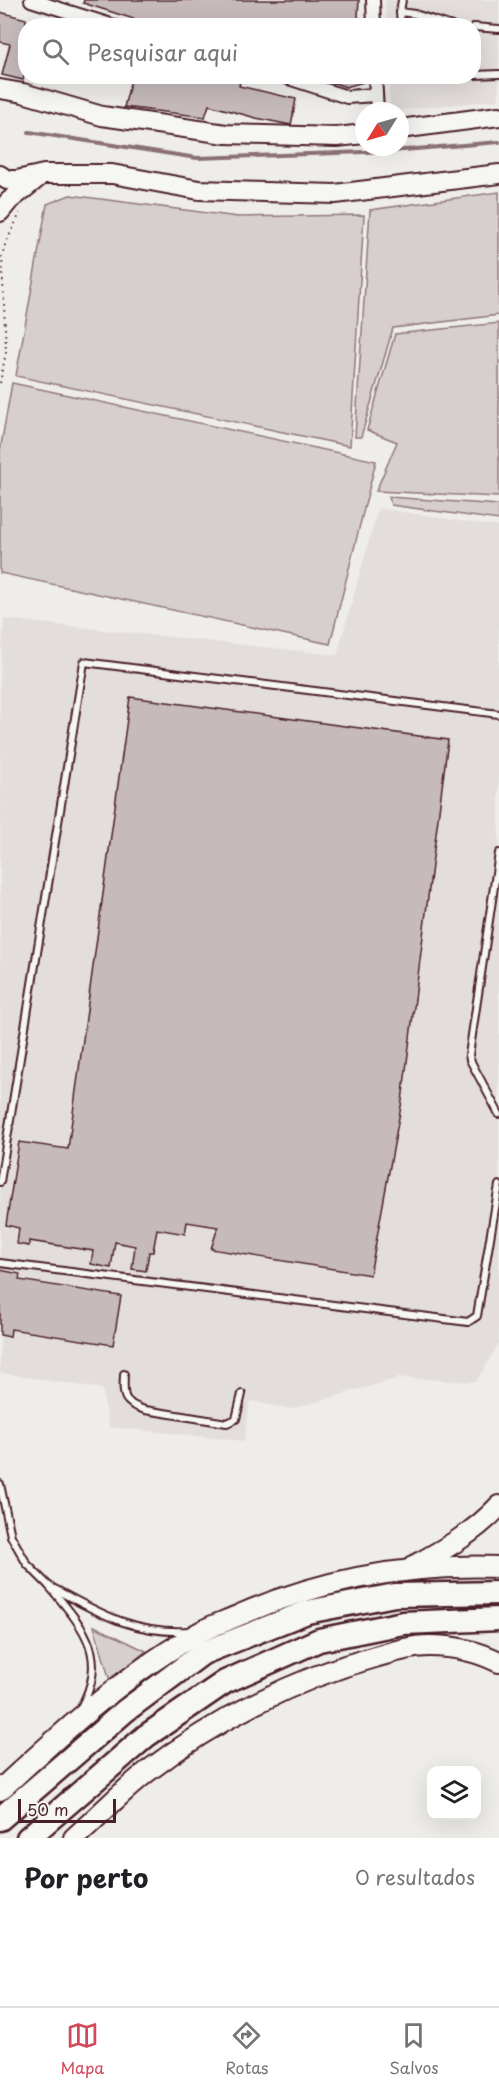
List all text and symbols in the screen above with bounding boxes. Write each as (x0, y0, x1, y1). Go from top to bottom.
search box (18, 18, 481, 84)
icon: search (39, 35, 72, 68)
text: Pesquisar aqui (87, 35, 238, 68)
north arrow (355, 102, 409, 156)
map controls (427, 1766, 481, 1820)
button: layers (427, 1766, 481, 1820)
scale bar (18, 1796, 116, 1824)
text: 50 m (27, 1797, 68, 1821)
text: Por perto (24, 1858, 148, 1897)
text: 0 resultados (355, 1862, 475, 1892)
tab: Mapa (60, 2019, 104, 2079)
tab: Rotas (225, 2019, 269, 2079)
tab: Salvos (389, 2019, 439, 2079)

